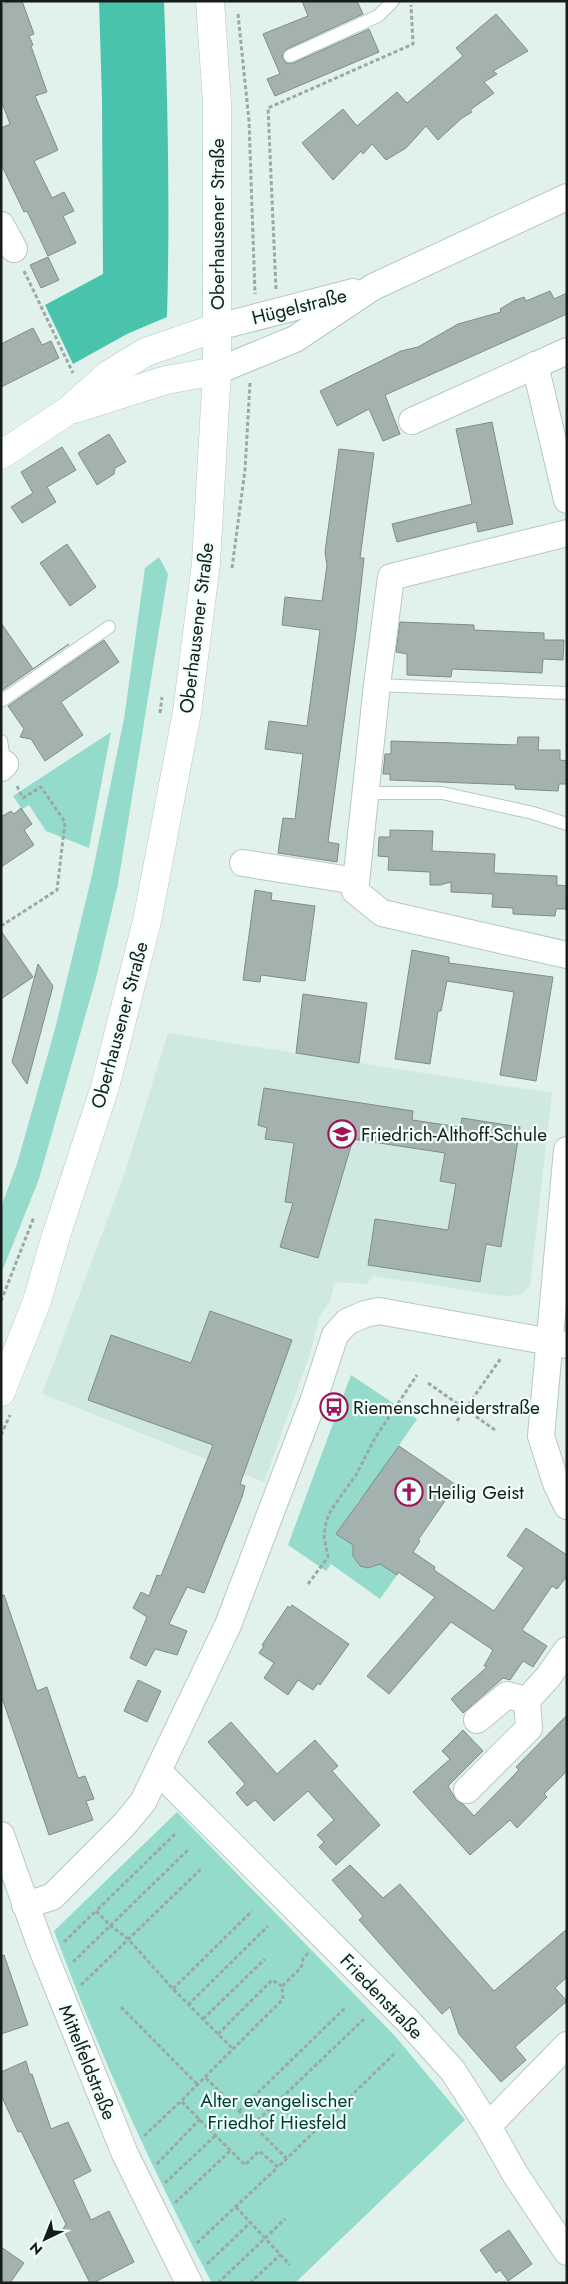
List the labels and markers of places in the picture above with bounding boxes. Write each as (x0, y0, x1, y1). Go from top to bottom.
school or university icon: Friedrich-Althoff-Schule (327, 1119, 357, 1149)
place label: Friedrich-Althoff-Schule (361, 1121, 547, 1148)
bus stop icon: Riemenschneiderstraße (319, 1392, 349, 1422)
place label: Riemenschneiderstraße (353, 1394, 540, 1421)
church icon: Heilig Geist (394, 1477, 424, 1507)
place label: Heilig Geist (428, 1479, 524, 1506)

